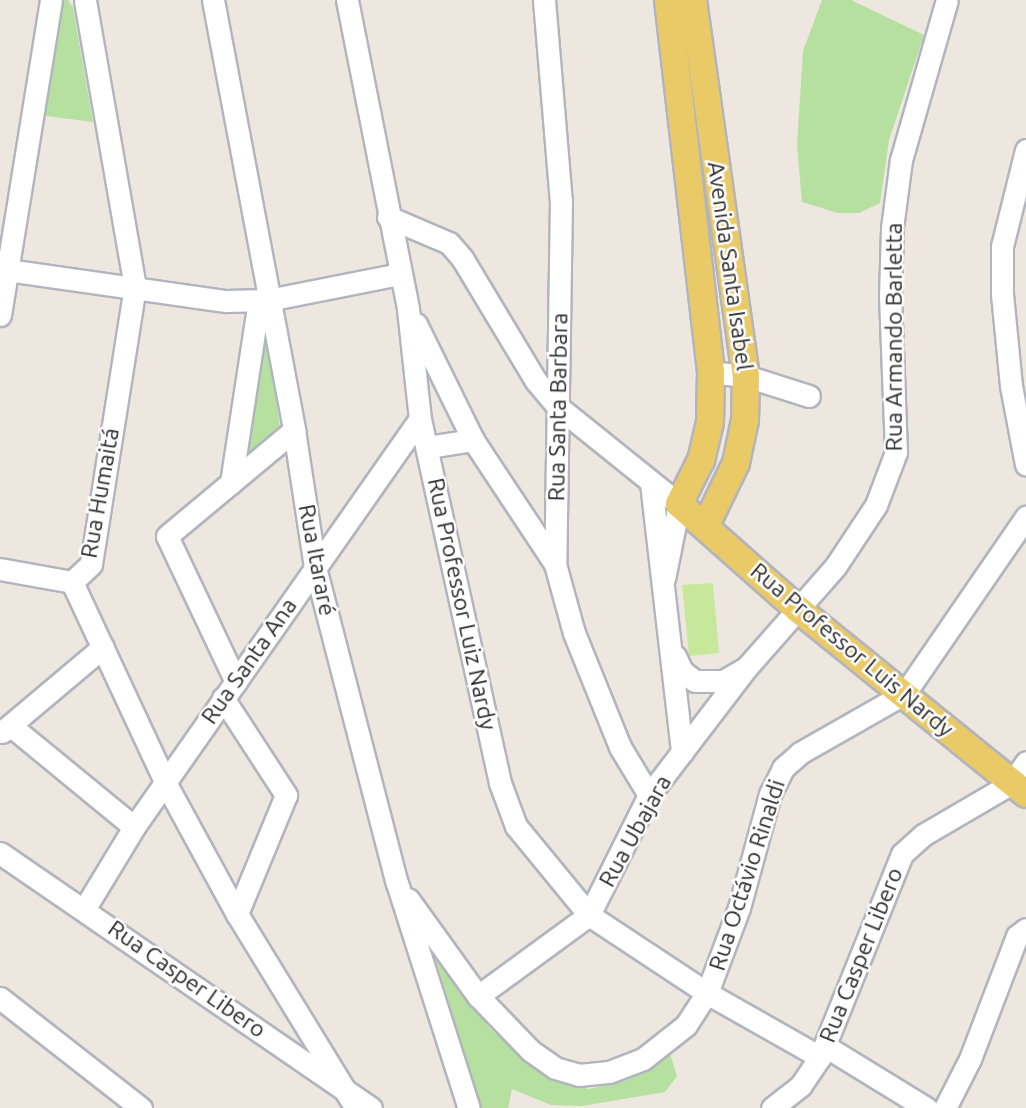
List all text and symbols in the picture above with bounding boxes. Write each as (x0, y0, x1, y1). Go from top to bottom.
street label: Avenida Santa Isabel (702, 160, 758, 372)
street label: Rua Armando Barletta (880, 223, 908, 451)
street label: Rua Santa Barbara (543, 312, 573, 502)
street label: Rua Humaitá (75, 426, 125, 560)
street label: Rua Professor Luiz Nardy (422, 475, 502, 733)
street label: Rua Itararé (293, 502, 341, 618)
street label: Rua Professor Luis Nardy (745, 557, 959, 743)
street label: Rua Santa Ana (195, 593, 303, 729)
street label: Rua Ubajara (593, 770, 677, 892)
street label: Rua Octávio Rinaldi (703, 776, 791, 974)
street label: Rua Casper Libero (813, 864, 909, 1046)
street label: Rua Casper Libero (103, 914, 271, 1044)

